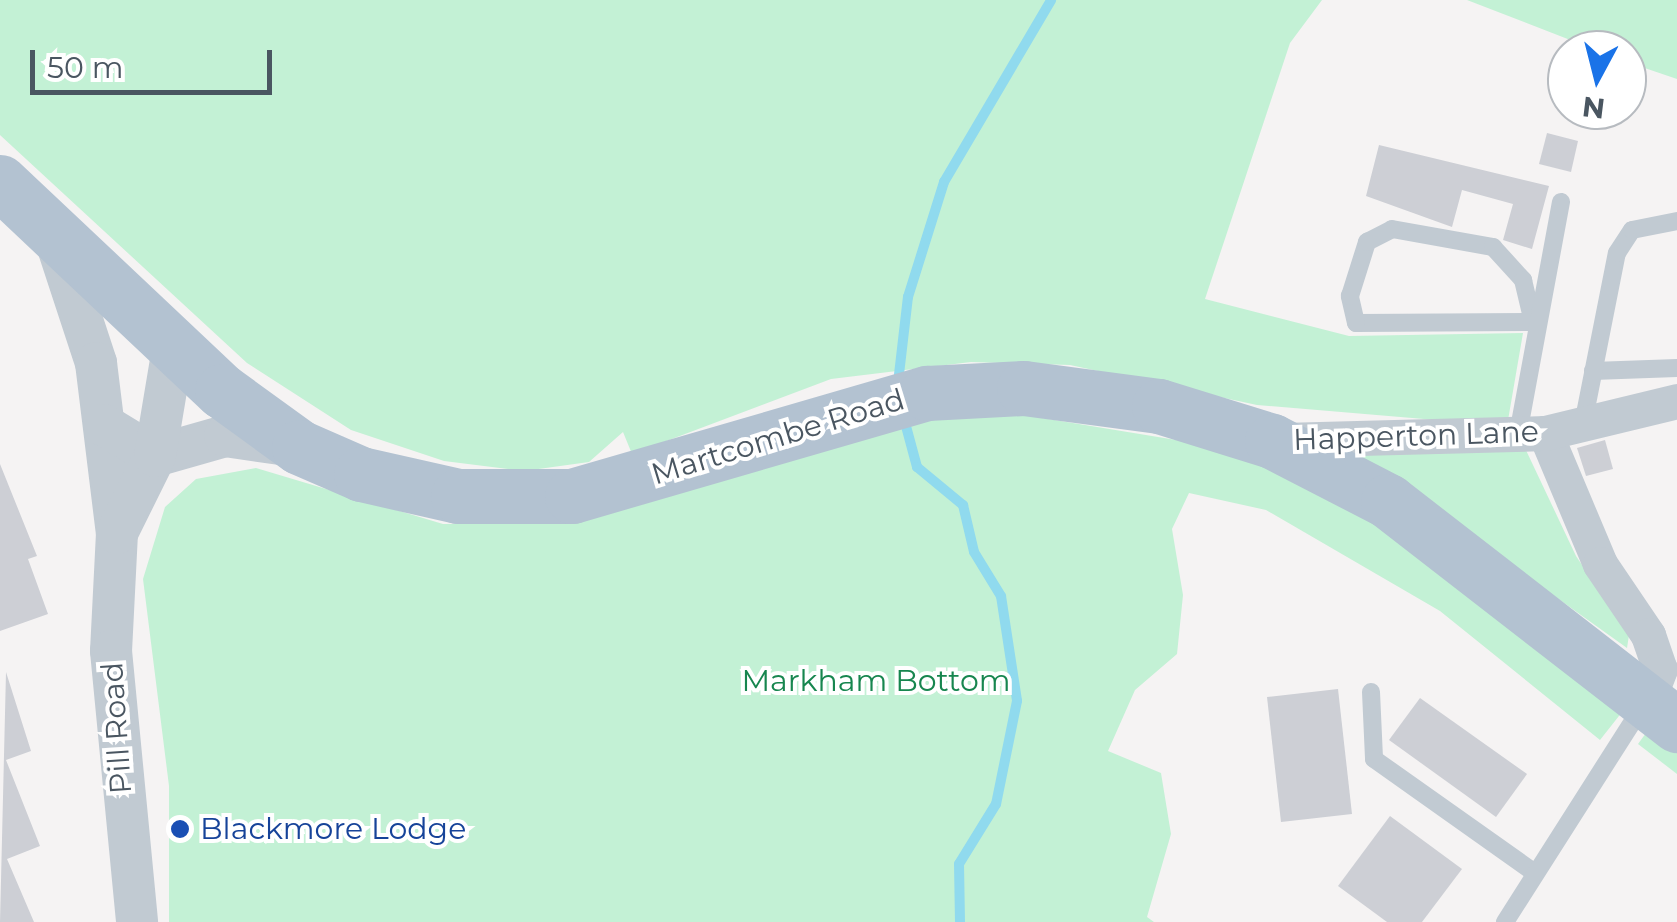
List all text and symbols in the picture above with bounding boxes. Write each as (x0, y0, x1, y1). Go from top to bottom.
scale bar (35, 30, 278, 92)
north arrow (1547, 30, 1647, 130)
text: 50 m (47, 49, 124, 86)
text: N (1580, 90, 1607, 126)
street label: Martcombe Road (647, 381, 909, 493)
street label: Happerton Lane (1293, 414, 1539, 458)
street label: Pill Road (94, 661, 140, 795)
park label: Markham Bottom (741, 663, 1011, 699)
place label: Blackmore Lodge (200, 811, 466, 847)
marker: Blackmore Lodge (169, 818, 191, 840)

